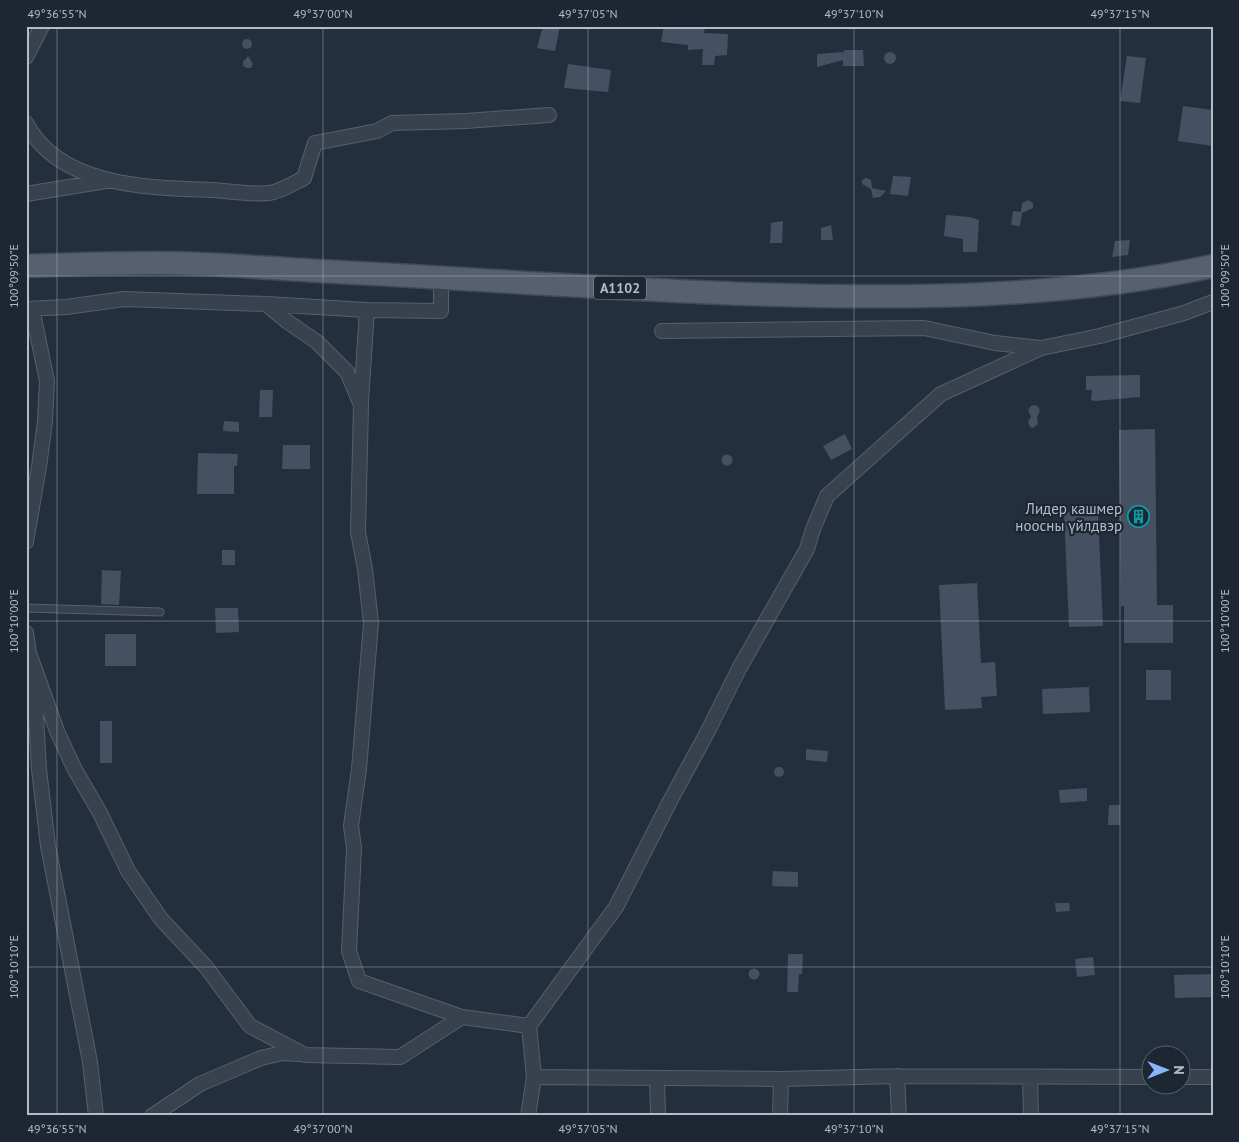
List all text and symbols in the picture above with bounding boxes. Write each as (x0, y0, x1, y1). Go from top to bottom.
text: 49°36'55"N (27, 6, 87, 21)
text: 49°37'00"N (293, 6, 353, 21)
text: 49°37'05"N (558, 6, 618, 21)
text: 49°37'10"N (824, 6, 884, 21)
text: 49°37'15"N (1090, 6, 1150, 21)
text: 100°09'50"E (6, 244, 21, 308)
text: 100°09'50"E (1217, 244, 1232, 308)
road number: A1102 (594, 276, 646, 300)
place label: Лидер кашмер ноосны үйлдвэр (1015, 499, 1122, 535)
building icon: Лидер кашмер ноосны үйлдвэр (1126, 505, 1150, 529)
text: 100°10'00"E (6, 589, 21, 653)
text: 100°10'00"E (1217, 589, 1232, 653)
text: 100°10'10"E (6, 935, 21, 999)
text: 100°10'10"E (1217, 935, 1232, 999)
north arrow (1142, 1044, 1192, 1094)
text: N (1170, 1065, 1188, 1075)
text: 49°36'55"N (27, 1121, 87, 1136)
text: 49°37'00"N (293, 1121, 353, 1136)
text: 49°37'05"N (558, 1121, 618, 1136)
text: 49°37'10"N (824, 1121, 884, 1136)
text: 49°37'15"N (1090, 1121, 1150, 1136)

